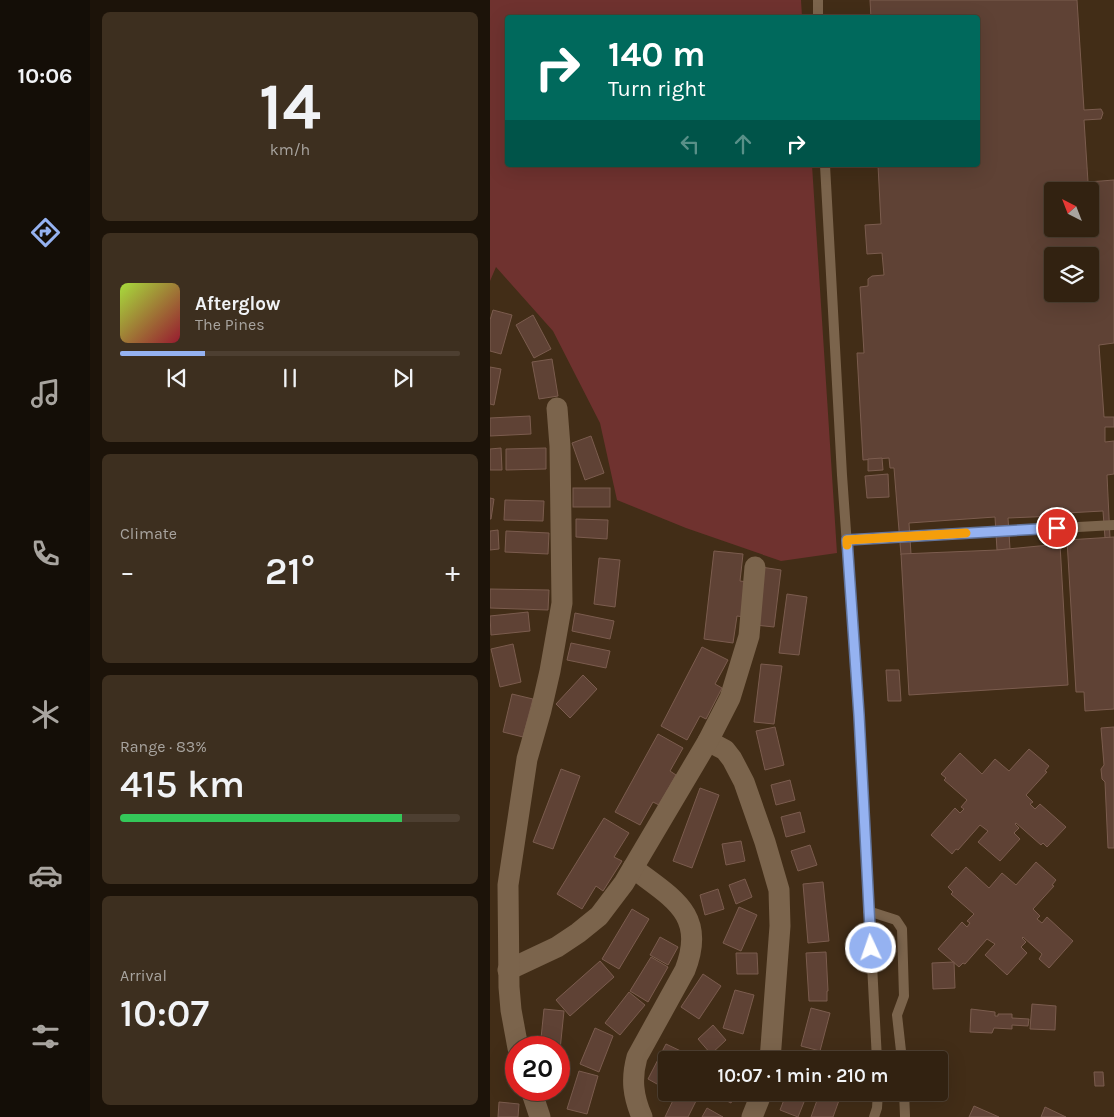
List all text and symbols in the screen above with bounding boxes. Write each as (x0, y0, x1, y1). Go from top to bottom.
text: 140 m (608, 34, 706, 75)
icon: right (525, 35, 590, 100)
text: 10:06 (18, 63, 72, 89)
text: 14 (259, 69, 321, 145)
text: Turn right (608, 76, 706, 102)
icon: left (676, 130, 704, 158)
icon: ahead (729, 130, 757, 158)
icon: right (782, 130, 810, 158)
text: km/h (270, 140, 310, 159)
north arrow (1044, 182, 1099, 238)
map controls (1044, 182, 1099, 302)
icon: directions (28, 215, 63, 250)
button: layers (1044, 247, 1099, 302)
text: Afterglow (195, 293, 281, 315)
text: The Pines (195, 315, 265, 334)
icon: previous (163, 364, 191, 392)
icon: pause (276, 364, 304, 392)
icon: next (389, 364, 417, 392)
icon: music (28, 376, 63, 411)
pin (1036, 507, 1078, 549)
icon: arrive (1043, 514, 1071, 542)
text: Climate (120, 524, 177, 543)
icon: phone (28, 536, 63, 571)
text: 21° (265, 549, 315, 594)
text: − (120, 555, 135, 588)
text: + (445, 555, 460, 588)
icon: climate (28, 697, 63, 732)
text: Range · 83% (120, 737, 207, 756)
text: 415 km (120, 762, 245, 807)
icon: car (28, 858, 63, 893)
position arrow (844, 921, 896, 973)
text: Arrival (120, 966, 167, 985)
text: 10:07 (120, 991, 209, 1036)
icon: filters (28, 1019, 63, 1054)
speed limit sign: 20 (505, 1036, 570, 1101)
text: 10:07 · 1 min · 210 m (718, 1065, 888, 1087)

